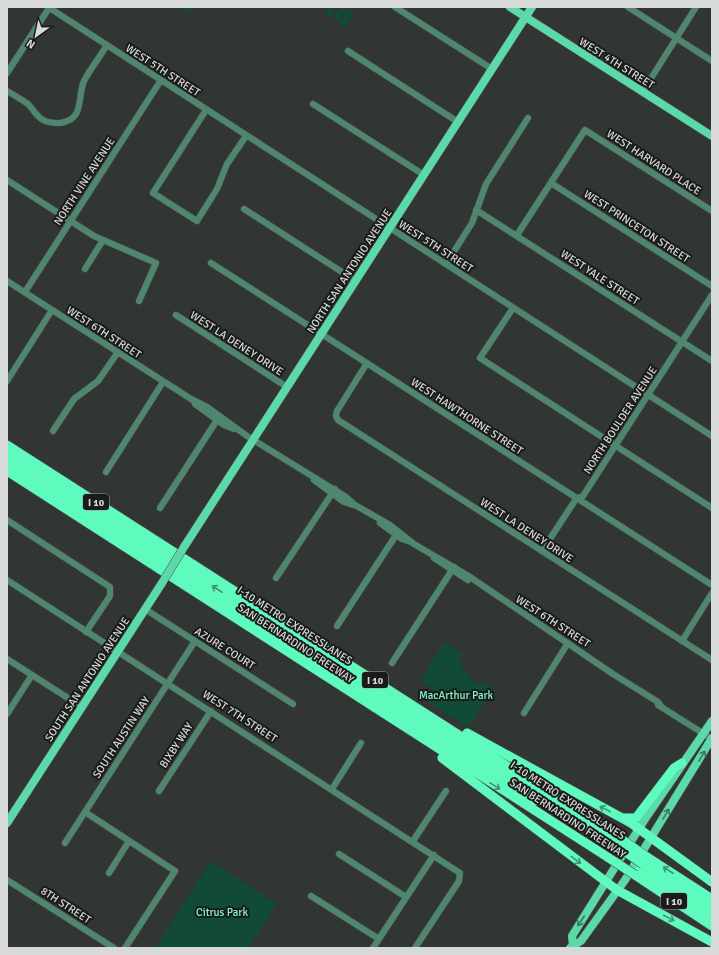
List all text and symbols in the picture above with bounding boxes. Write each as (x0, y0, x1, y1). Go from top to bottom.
north arrow (16, 16, 56, 56)
street label: WEST 4TH STREET (577, 35, 657, 92)
text: N (24, 36, 38, 52)
street label: WEST 5TH STREET (123, 42, 203, 100)
street label: WEST HARVARD PLACE (604, 127, 703, 198)
street label: NORTH VINE AVENUE (51, 135, 118, 228)
street label: WEST PRINCETON STREET (581, 187, 693, 266)
street label: NORTH SAN ANTONIO AVENUE (304, 207, 395, 336)
street label: WEST 5TH STREET (396, 218, 476, 276)
street label: WEST YALE STREET (558, 247, 642, 308)
street label: WEST 6TH STREET (64, 304, 144, 362)
street label: WEST LA DENEY DRIVE (188, 308, 286, 378)
street label: NORTH BOULDER AVENUE (581, 364, 660, 476)
street label: WEST HAWTHORNE STREET (408, 375, 526, 458)
road number: I 10 (83, 494, 109, 510)
street label: WEST LA DENEY DRIVE (478, 495, 576, 565)
street label: I-10 METRO EXPRESSLANES (235, 583, 355, 667)
one-way arrow (212, 585, 223, 593)
street label: WEST 6TH STREET (513, 593, 593, 651)
street label: SAN BERNARDINO FREEWAY (235, 601, 357, 686)
street label: SOUTH SAN ANTONIO AVENUE (42, 615, 132, 744)
street label: AZURE COURT (192, 625, 258, 672)
road number: I 10 (362, 672, 388, 688)
street label: WEST 7TH STREET (200, 688, 280, 746)
park label: MacArthur Park (419, 689, 494, 702)
street label: SOUTH AUSTIN WAY (90, 694, 153, 781)
street label: BIXBY WAY (157, 720, 196, 770)
one-way arrow (698, 750, 706, 762)
street label: I-10 METRO EXPRESSLANES (508, 758, 628, 842)
street label: SAN BERNARDINO FREEWAY (507, 776, 629, 861)
one-way arrow (489, 782, 500, 790)
one-way arrow (600, 805, 612, 812)
one-way arrow (662, 809, 670, 820)
one-way arrow (571, 856, 582, 864)
one-way arrow (663, 866, 674, 874)
street label: 8TH STREET (38, 884, 94, 927)
road number: I 10 (661, 893, 687, 909)
park label: Citrus Park (196, 906, 248, 919)
one-way arrow (577, 915, 585, 927)
one-way arrow (662, 915, 674, 922)

